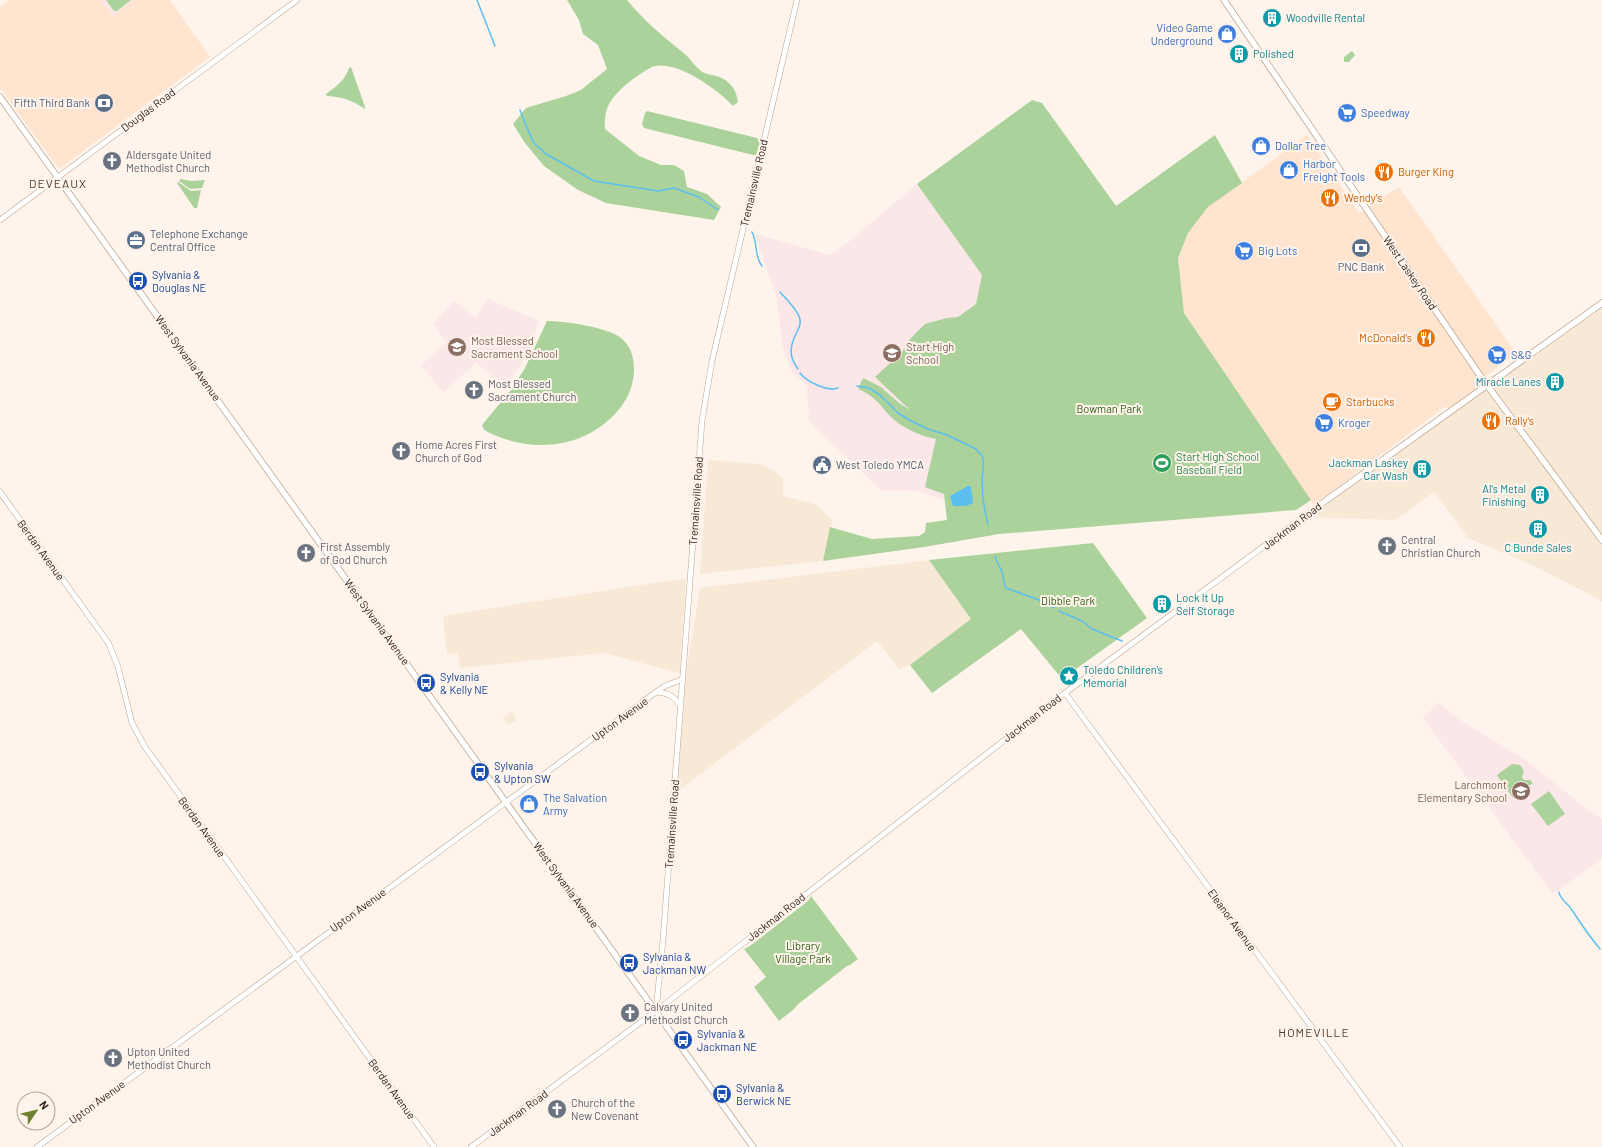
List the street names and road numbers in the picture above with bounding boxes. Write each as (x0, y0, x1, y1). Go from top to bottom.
street label: Douglas Road (118, 85, 177, 134)
street label: Tremainsville Road (737, 138, 770, 228)
street label: West Laskey Road (1381, 233, 1440, 312)
street label: West Sylvania Avenue (153, 312, 224, 403)
street label: Tremainsville Road (686, 456, 705, 546)
street label: Jackman Road (1260, 499, 1324, 552)
street label: Berdan Avenue (15, 517, 68, 583)
street label: West Sylvania Avenue (342, 576, 413, 667)
street label: Jackman Road (1000, 691, 1063, 744)
street label: Upton Avenue (589, 694, 650, 743)
street label: Tremainsville Road (662, 779, 681, 869)
street label: Berdan Avenue (176, 794, 229, 860)
street label: West Sylvania Avenue (531, 839, 602, 930)
street label: Upton Avenue (327, 885, 388, 934)
street label: Eleanor Avenue (1206, 886, 1259, 953)
street label: Jackman Road (744, 890, 807, 943)
street label: Berdan Avenue (366, 1056, 419, 1122)
street label: Upton Avenue (66, 1077, 127, 1126)
street label: Jackman Road (485, 1087, 550, 1139)

